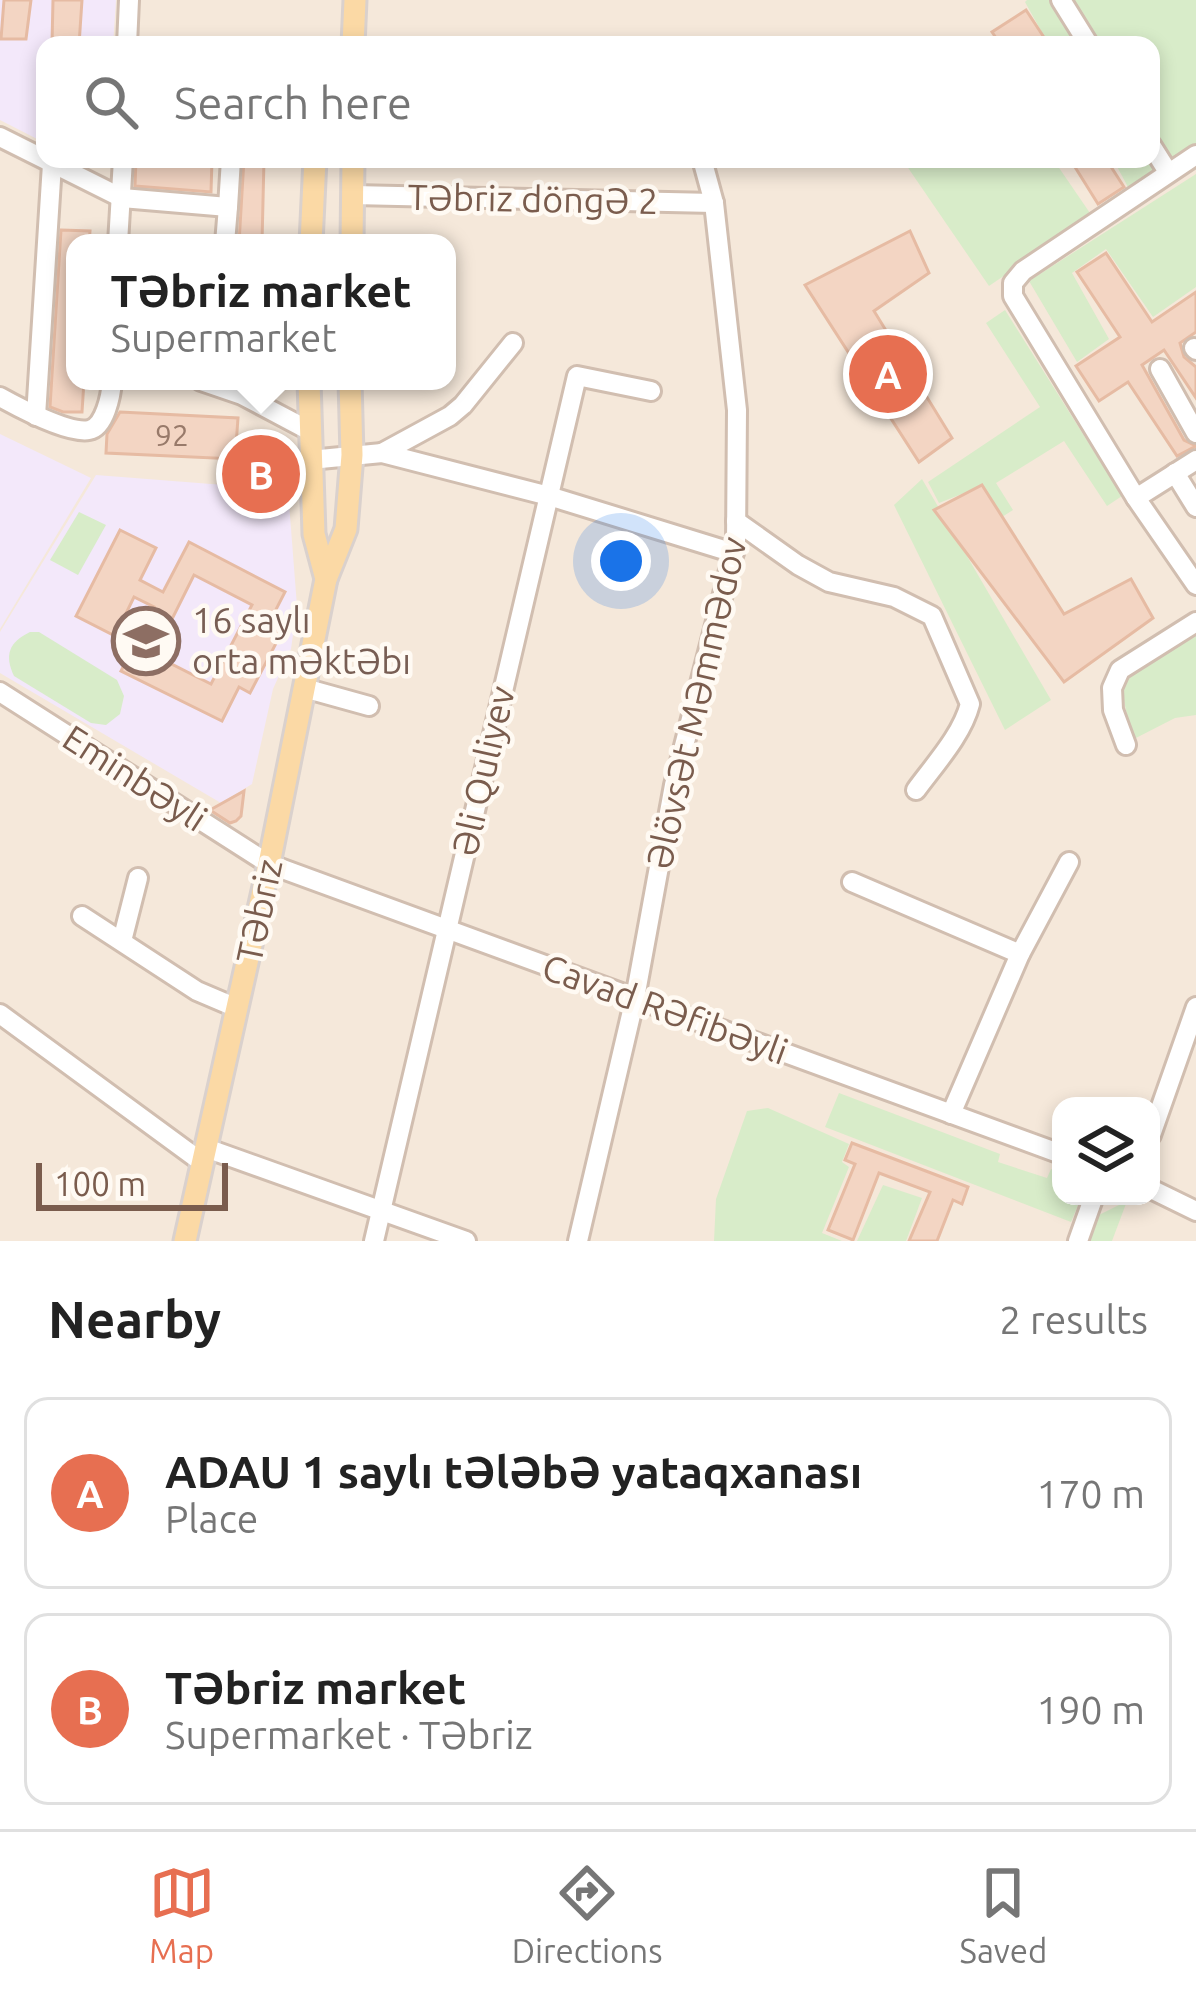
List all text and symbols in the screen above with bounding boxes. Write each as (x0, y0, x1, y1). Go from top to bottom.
search box (36, 36, 1160, 168)
icon: search (78, 69, 144, 135)
text: Search here (174, 77, 412, 128)
street label: Təbriz döngə 2 (407, 176, 659, 221)
popup (66, 234, 456, 390)
text: Təbriz market (110, 265, 412, 316)
text: Supermarket (110, 316, 337, 359)
pin: A (849, 329, 927, 419)
house number: 92 (155, 418, 189, 452)
pin: B (222, 429, 300, 519)
your location (591, 531, 651, 591)
street label: Əlövsət Məmmədov (637, 533, 754, 873)
place label: 16 saylı orta məktəbı (192, 599, 411, 681)
school or university icon: 16 saylı orta məktəbı (111, 606, 181, 676)
street label: Əli Quliyev (443, 682, 522, 860)
street label: Eminbəyli (56, 716, 214, 839)
street label: Təbriz (228, 855, 289, 967)
street label: Cavad Rəfibəyli (537, 945, 793, 1072)
map controls (1052, 1097, 1160, 1205)
button: layers (1052, 1097, 1160, 1205)
scale bar (36, 1157, 228, 1210)
text: 100 m (54, 1165, 146, 1202)
text: Nearby (48, 1290, 221, 1348)
text: 2 results (999, 1298, 1148, 1341)
text: ADAU 1 saylı tələbə yataqxanası (165, 1446, 862, 1497)
text: A (76, 1472, 104, 1515)
text: 170 m (1036, 1472, 1145, 1515)
text: Place (165, 1497, 258, 1540)
text: Təbriz market (165, 1662, 466, 1713)
text: B (77, 1688, 103, 1731)
text: 190 m (1036, 1688, 1145, 1731)
text: Supermarket · Təbriz (165, 1713, 533, 1756)
tab: Map (149, 1860, 215, 1969)
tab: Directions (512, 1860, 662, 1969)
tab: Saved (960, 1860, 1047, 1969)

